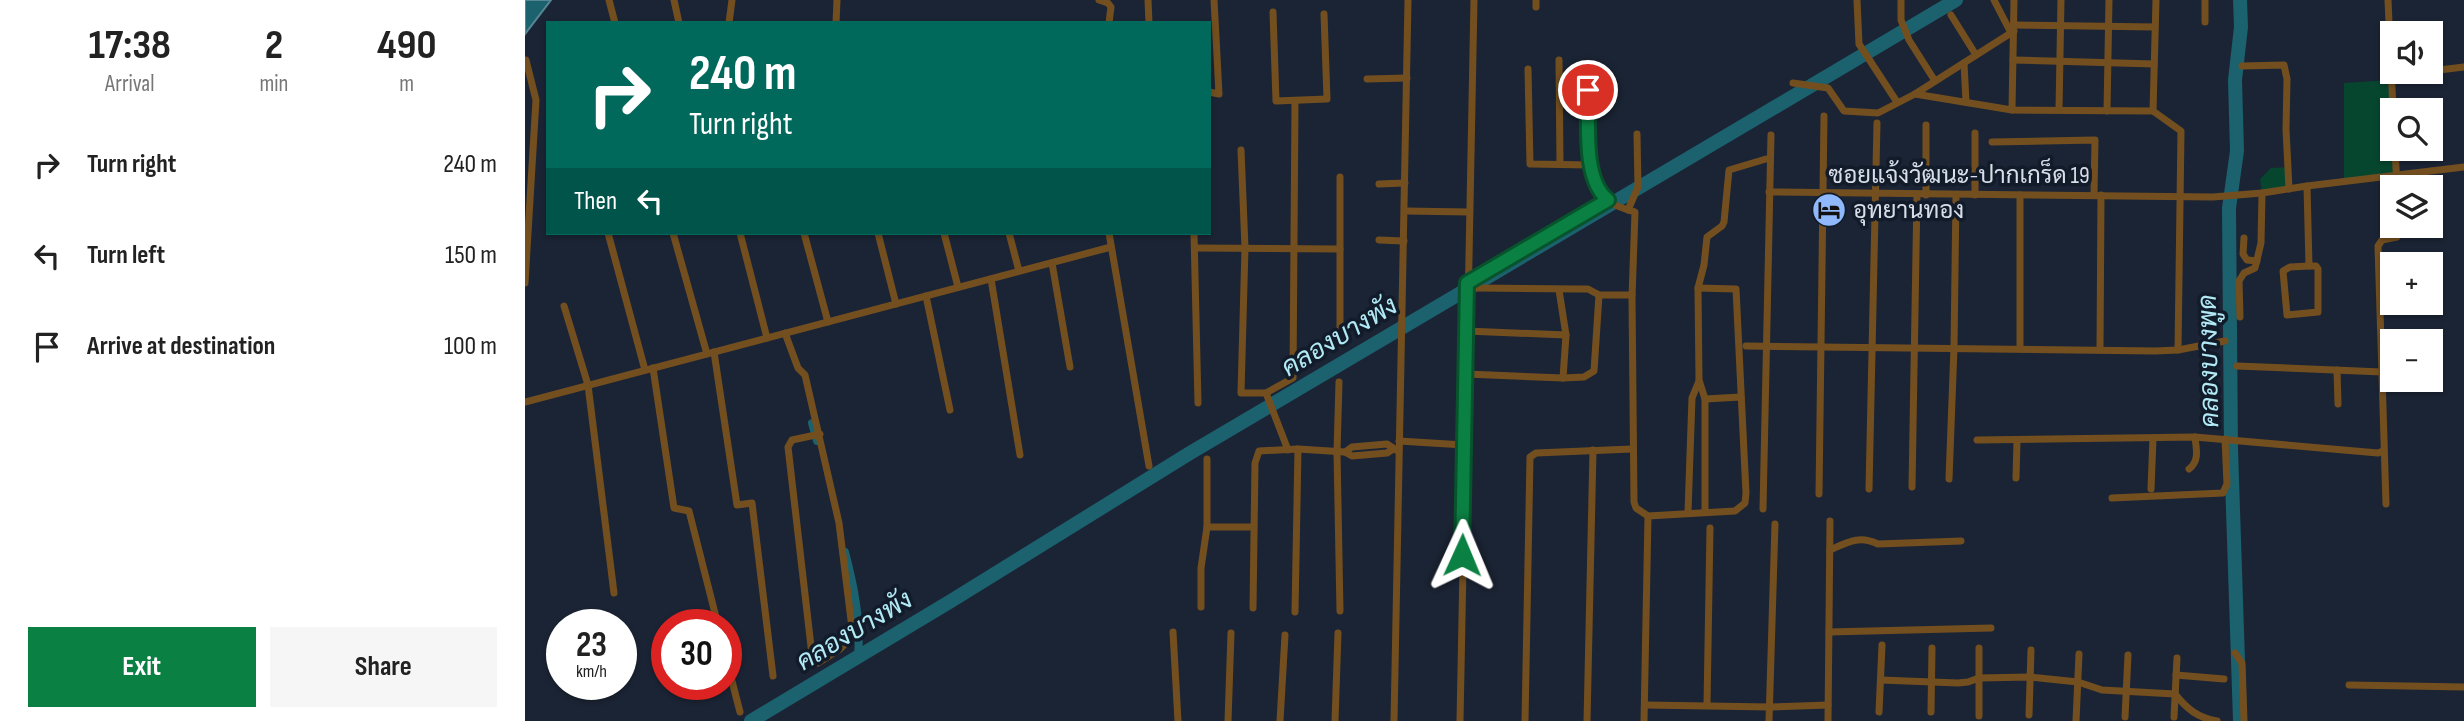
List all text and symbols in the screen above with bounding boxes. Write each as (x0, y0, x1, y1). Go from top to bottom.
text: 17:38 (89, 20, 171, 71)
text: 2 (265, 20, 283, 71)
text: 490 (377, 20, 436, 71)
map controls (2380, 21, 2443, 392)
button: sound (2380, 21, 2443, 84)
text: 240 m (689, 45, 797, 104)
icon: right (574, 49, 665, 140)
pin (1558, 60, 1618, 120)
text: Arrival (105, 70, 154, 98)
text: min (259, 70, 288, 98)
text: m (399, 70, 414, 98)
icon: arrive (1569, 71, 1607, 109)
button: search (2380, 98, 2443, 161)
text: Turn right (689, 105, 793, 144)
icon: right (28, 146, 66, 184)
text: Turn right (87, 149, 176, 180)
text: 240 m (443, 149, 497, 180)
street label: ซอยแจ้งวัฒนะ-ปากเกร็ด 19 (1828, 158, 2090, 190)
button: layers (2380, 175, 2443, 238)
icon: left (631, 182, 669, 220)
text: Then (574, 186, 617, 217)
hotel icon: อุทยานทอง (1810, 191, 1848, 229)
place label: อุทยานทอง (1853, 196, 1964, 226)
icon: left (28, 237, 66, 275)
text: Turn left (87, 240, 165, 271)
text: 150 m (445, 240, 497, 271)
button: + (2380, 252, 2443, 315)
water label: คลองบางพัง (1275, 289, 1403, 384)
water label: คลองบางพูด (2193, 294, 2227, 428)
icon: arrive (28, 328, 66, 366)
button: − (2380, 329, 2443, 392)
text: Arrive at destination (87, 331, 275, 362)
text: 100 m (444, 331, 497, 362)
position arrow (1425, 518, 1499, 592)
water label: คลองบางพัง (790, 583, 918, 678)
speed limit sign: 30 (651, 609, 742, 700)
text: 23 (576, 624, 607, 667)
button: Exit (28, 627, 256, 707)
button: Share (270, 627, 497, 707)
text: km/h (576, 661, 607, 682)

